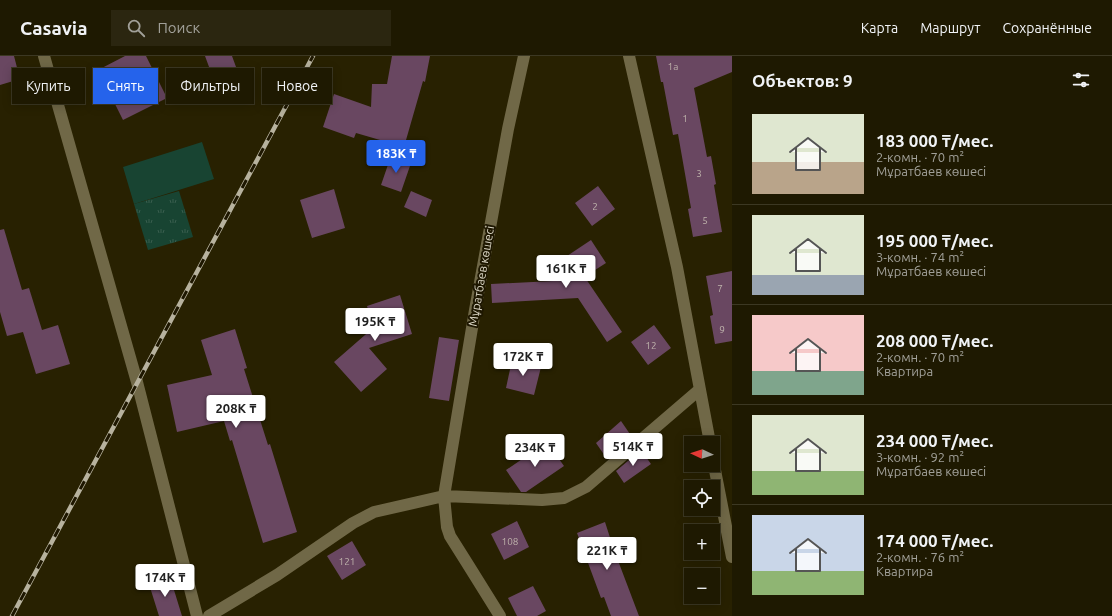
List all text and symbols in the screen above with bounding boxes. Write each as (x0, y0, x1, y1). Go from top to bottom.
search box (111, 10, 391, 46)
text: Casavia (20, 17, 87, 39)
icon: search (125, 17, 147, 39)
text: Поиск (157, 19, 200, 36)
text: Карта (861, 20, 898, 36)
text: Маршрут (920, 20, 981, 36)
text: Сохранённые (1003, 20, 1092, 36)
house number: 1а (668, 61, 678, 72)
chip: Купить (12, 68, 85, 104)
chip: Снять (93, 68, 158, 104)
chip: Фильтры (166, 68, 254, 104)
chip: Новое (262, 68, 332, 104)
icon: filters (1070, 69, 1092, 91)
text: Объектов: 9 (752, 71, 852, 90)
house number: 1 (682, 113, 688, 124)
icon: home (784, 130, 832, 178)
text: 183 000 ₸/мес. (876, 131, 993, 150)
pin: 183K ₸ (363, 140, 429, 174)
text: 183K ₸ (375, 146, 417, 160)
text: 2-комн. · 70 m² (876, 150, 964, 164)
text: Мұратбаев көшесі (876, 164, 986, 178)
house number: 3 (696, 168, 702, 179)
house number: 2 (592, 201, 598, 212)
house number: 5 (702, 215, 708, 226)
street label: Мұратбаев көшесі (466, 225, 496, 327)
icon: home (784, 231, 832, 279)
text: 195 000 ₸/мес. (876, 231, 993, 250)
text: 3-комн. · 74 m² (876, 250, 964, 264)
pin: 161K ₸ (533, 255, 599, 289)
text: 161K ₸ (545, 261, 587, 275)
text: Мұратбаев көшесі (876, 264, 986, 278)
house number: 7 (717, 283, 723, 294)
pin: 195K ₸ (342, 308, 408, 342)
text: 195K ₸ (354, 314, 396, 328)
house number: 9 (719, 324, 725, 335)
icon: home (784, 331, 832, 379)
text: 208 000 ₸/мес. (876, 331, 993, 350)
house number: 12 (645, 340, 657, 351)
pin: 172K ₸ (490, 343, 556, 377)
text: 172K ₸ (502, 349, 544, 363)
text: 2-комн. · 70 m² (876, 350, 964, 364)
text: Квартира (876, 364, 933, 378)
pin: 208K ₸ (203, 395, 269, 429)
text: 208K ₸ (215, 401, 257, 415)
icon: home (784, 431, 832, 479)
text: 234 000 ₸/мес. (876, 431, 993, 450)
pin: 514K ₸ (600, 433, 666, 467)
pin: 234K ₸ (502, 434, 568, 468)
north arrow (684, 436, 720, 472)
map controls (684, 436, 720, 604)
text: 514K ₸ (612, 439, 654, 453)
text: 234K ₸ (514, 440, 556, 454)
text: 3-комн. · 92 m² (876, 450, 964, 464)
text: Мұратбаев көшесі (876, 464, 986, 478)
button: locate (684, 480, 720, 516)
button: + (684, 524, 720, 560)
icon: home (784, 531, 832, 579)
text: 174 000 ₸/мес. (876, 531, 993, 550)
house number: 108 (502, 536, 519, 547)
pin: 221K ₸ (574, 537, 640, 571)
text: 221K ₸ (586, 543, 628, 557)
text: 2-комн. · 76 m² (876, 550, 964, 564)
house number: 121 (339, 556, 355, 567)
pin: 174K ₸ (132, 564, 198, 598)
text: Квартира (876, 564, 933, 578)
button: − (684, 568, 720, 604)
text: 174K ₸ (144, 570, 186, 584)

